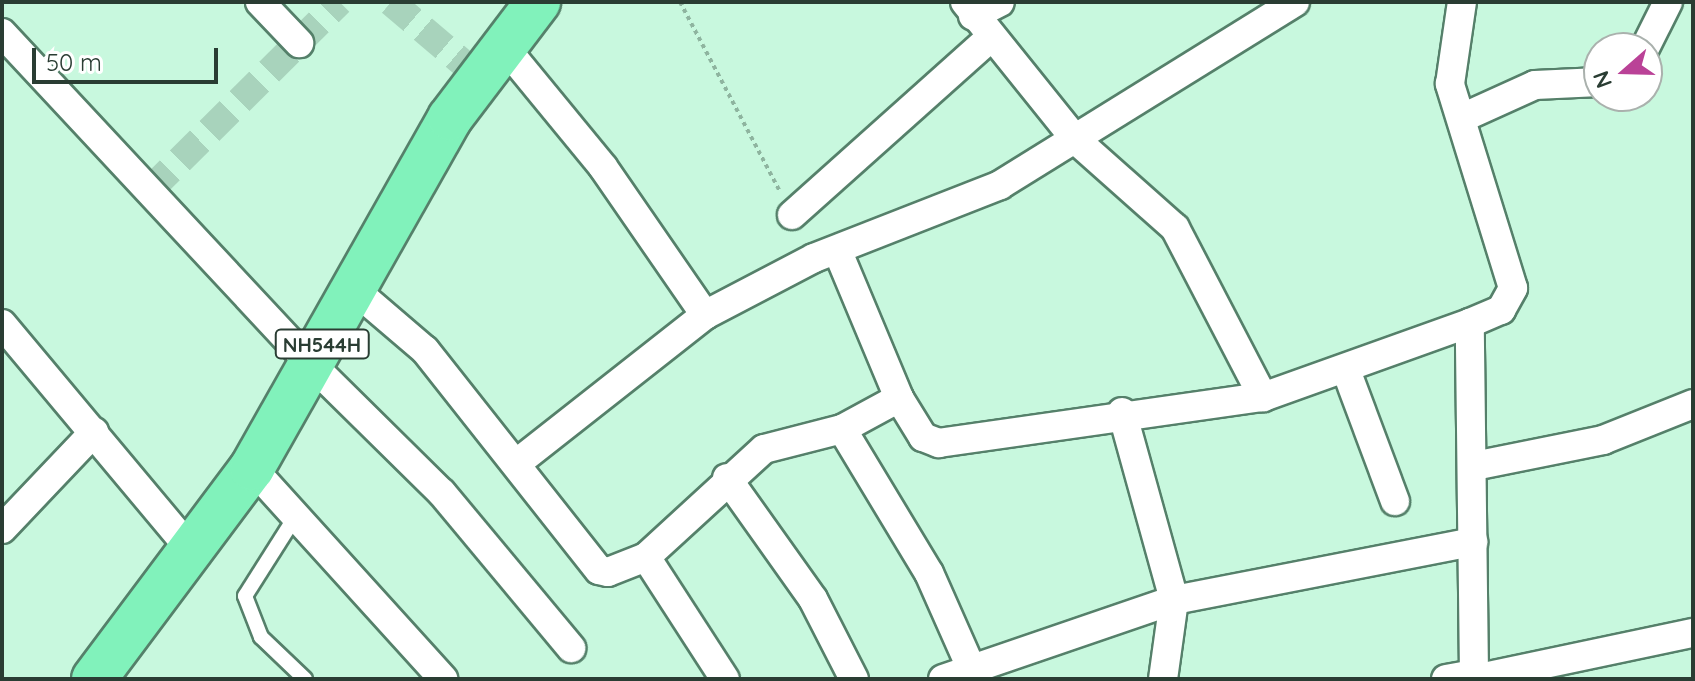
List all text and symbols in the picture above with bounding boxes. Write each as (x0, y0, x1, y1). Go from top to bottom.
scale bar (36, 32, 222, 82)
north arrow (1583, 32, 1663, 112)
text: 50 m (46, 47, 102, 77)
text: N (1586, 67, 1618, 92)
road number: NH544H (274, 328, 370, 360)

